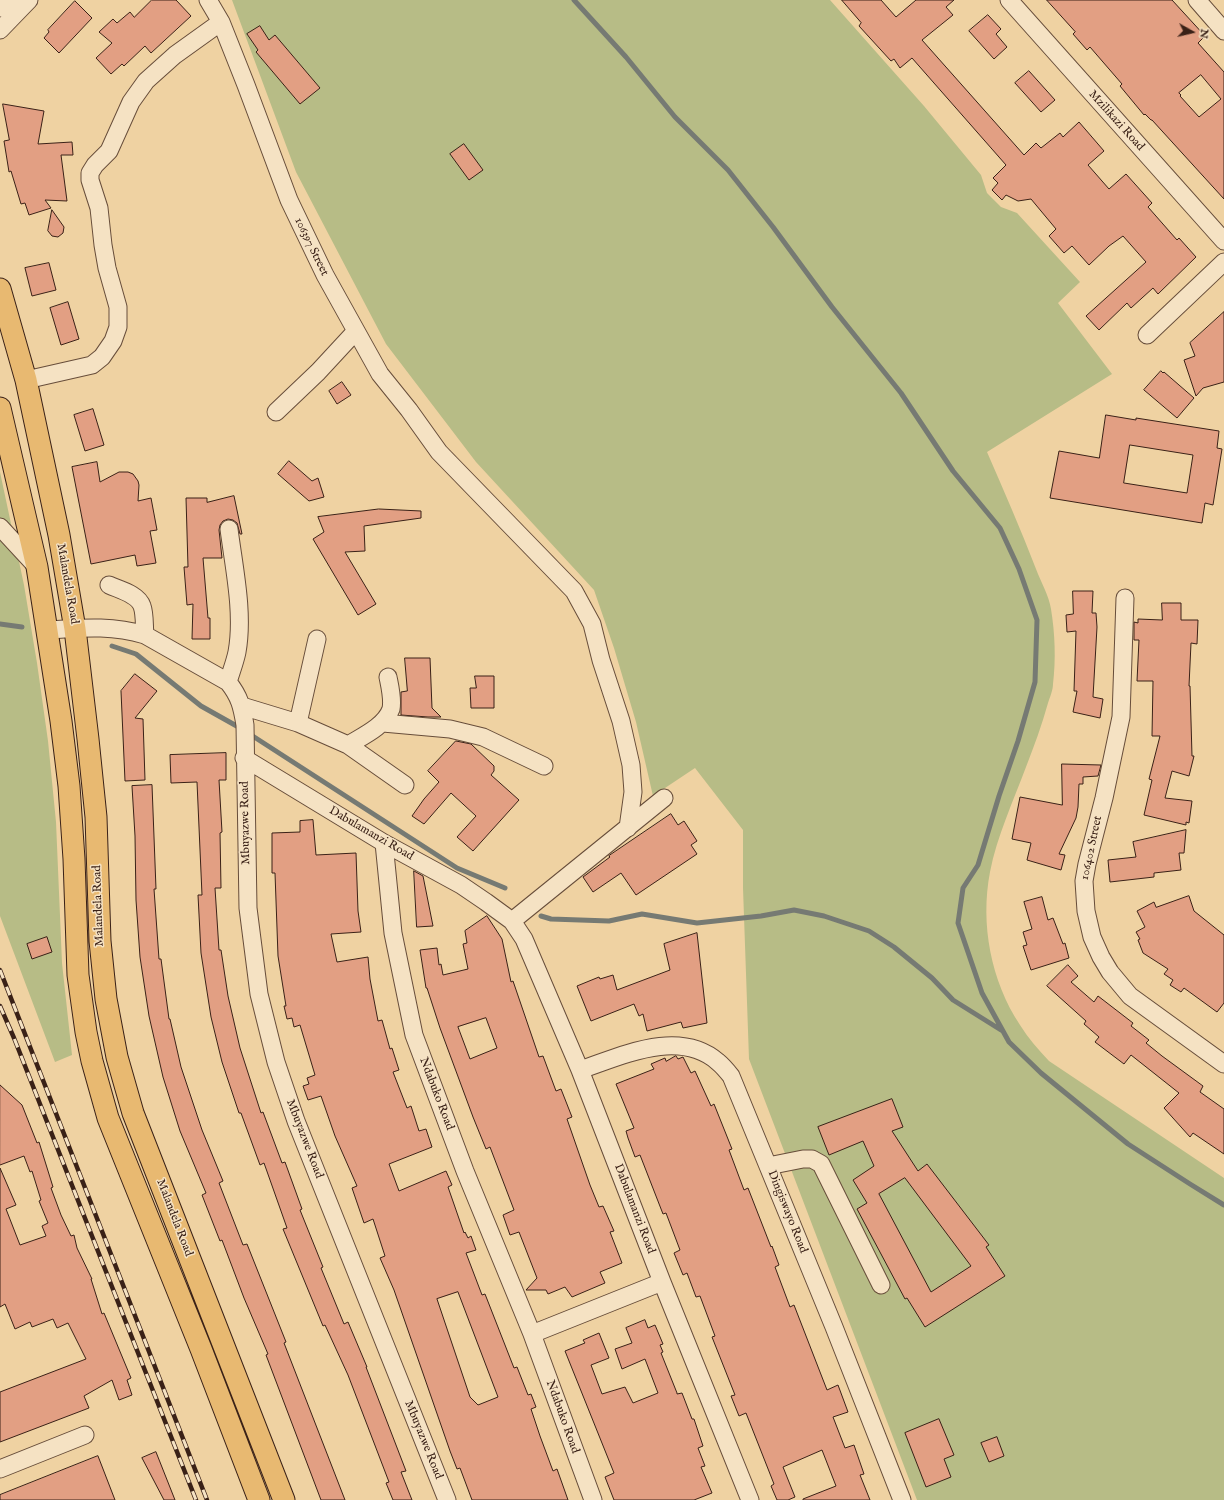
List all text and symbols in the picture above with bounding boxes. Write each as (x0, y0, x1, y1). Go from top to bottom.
north arrow (1172, 12, 1212, 52)
text: N (1196, 28, 1211, 39)
street label: Mzilikazi Road (1085, 88, 1147, 154)
street label: 106397 Street (291, 215, 331, 279)
street label: Malandela Road (53, 543, 81, 625)
street label: Mbuyazwe Road (238, 781, 254, 865)
street label: Dabulamanzi Road (326, 804, 416, 864)
street label: 106402 Street (1078, 815, 1106, 881)
street label: Malandela Road (90, 865, 108, 947)
street label: Ndabuko Road (416, 1056, 456, 1132)
street label: Mbuyazwe Road (282, 1097, 326, 1181)
street label: Dabulamanzi Road (610, 1162, 658, 1256)
street label: Dingiswayo Road (764, 1169, 810, 1255)
street label: Malandela Road (153, 1177, 195, 1259)
street label: Ndabuko Road (542, 1378, 582, 1456)
street label: Mbuyazwe Road (401, 1399, 445, 1481)

